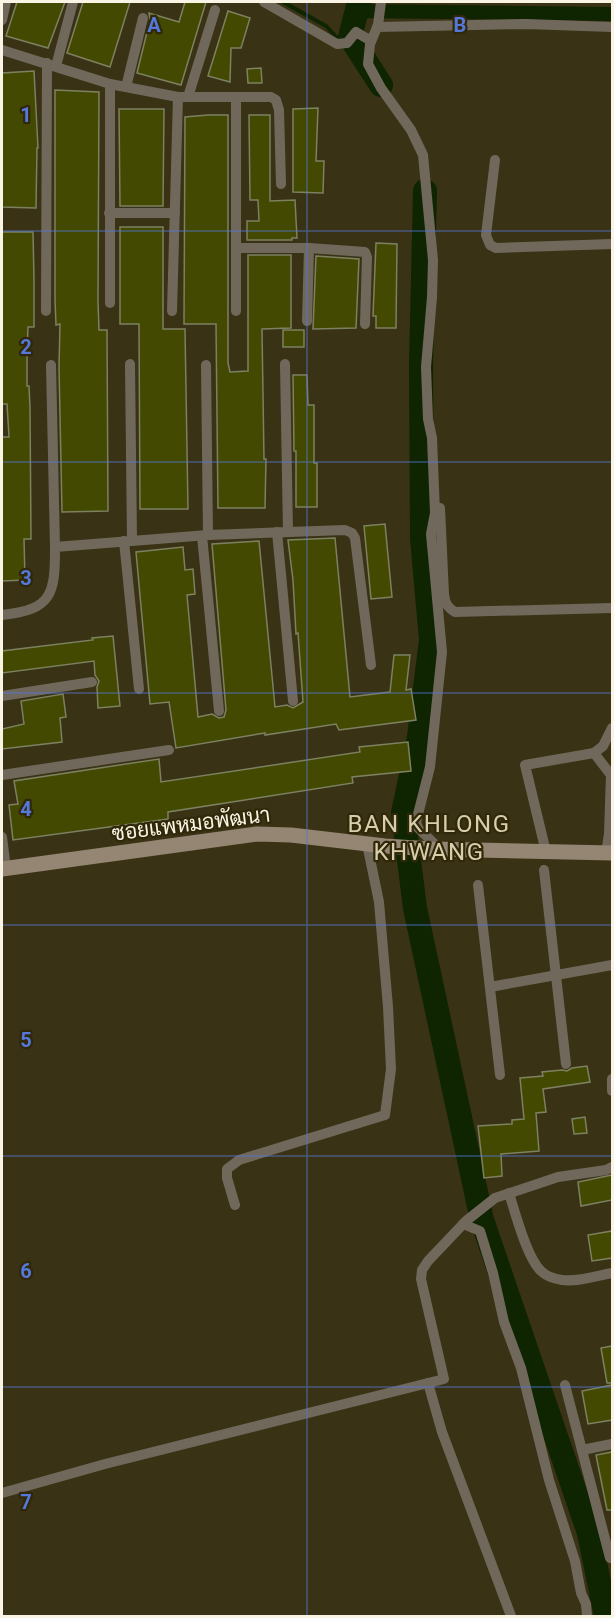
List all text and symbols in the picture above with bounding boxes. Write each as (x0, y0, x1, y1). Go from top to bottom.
text: A (147, 13, 161, 37)
text: B (454, 13, 466, 37)
text: 1 (20, 103, 32, 127)
text: 2 (20, 335, 32, 359)
text: 3 (20, 566, 32, 590)
text: 4 (20, 797, 32, 821)
street label: ซอยแพหมอพัฒนา (110, 802, 272, 846)
district label: BAN KHLONG KHWANG (347, 810, 511, 866)
text: 5 (20, 1028, 32, 1052)
text: 6 (20, 1259, 32, 1283)
text: 7 (20, 1490, 32, 1514)

